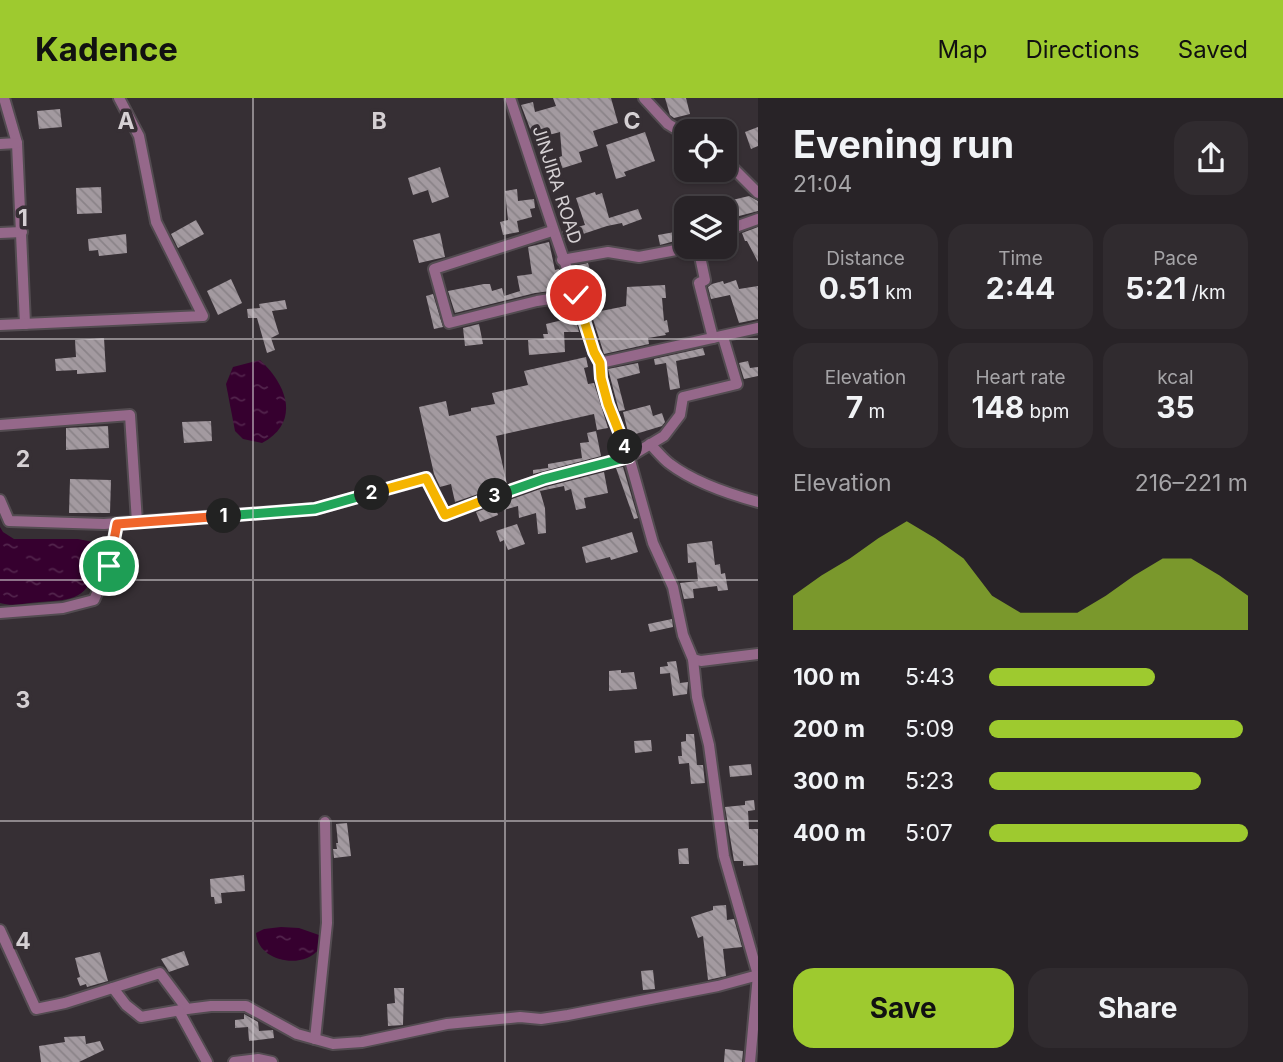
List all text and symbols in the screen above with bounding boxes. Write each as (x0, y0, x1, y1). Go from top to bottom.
text: Kadence (35, 29, 178, 69)
text: Map (938, 35, 987, 64)
text: Directions (1025, 35, 1140, 64)
text: Saved (1178, 35, 1248, 64)
text: A (117, 107, 135, 135)
text: B (371, 107, 387, 135)
text: C (623, 107, 641, 135)
map controls (674, 119, 737, 259)
button: locate (674, 119, 737, 182)
text: Evening run (793, 121, 1014, 167)
button: share (1174, 121, 1248, 195)
street label: JINJIRA ROAD (528, 123, 586, 247)
text: 21:04 (793, 170, 852, 198)
button: layers (674, 196, 737, 259)
text: 1 (18, 204, 28, 232)
text: Distance (826, 247, 905, 270)
text: Time (998, 247, 1043, 270)
text: Pace (1153, 247, 1198, 270)
pin (546, 265, 606, 325)
text: 0.51 (819, 270, 880, 306)
text: 2:44 (986, 270, 1055, 306)
text: 5:21 (1125, 270, 1186, 306)
icon: check (557, 276, 595, 314)
text: km (880, 281, 912, 304)
text: /km (1186, 281, 1226, 304)
text: Elevation (825, 366, 906, 389)
text: Heart rate (976, 366, 1066, 389)
text: kcal (1157, 366, 1194, 389)
text: 7 (846, 389, 863, 425)
text: 148 (971, 389, 1024, 425)
text: 35 (1156, 389, 1195, 425)
text: m (863, 400, 885, 423)
text: bpm (1024, 400, 1070, 423)
pin: 4 (608, 430, 642, 464)
text: 4 (618, 435, 631, 458)
text: 2 (16, 445, 30, 473)
text: Elevation (793, 469, 892, 497)
text: 216–221 m (1135, 469, 1248, 497)
pin: 2 (354, 476, 390, 510)
pin: 3 (477, 478, 512, 514)
text: 2 (366, 481, 377, 504)
text: 3 (488, 484, 501, 507)
pin: 1 (206, 498, 242, 534)
text: 1 (219, 504, 228, 527)
pin (79, 536, 139, 596)
icon: arrive (90, 547, 128, 585)
text: 100 m (793, 663, 860, 691)
text: 5:43 (905, 663, 955, 691)
text: 3 (16, 686, 30, 714)
text: 200 m (793, 715, 865, 743)
text: 5:09 (905, 715, 954, 743)
text: 300 m (793, 767, 865, 795)
text: 5:23 (905, 767, 954, 795)
text: 400 m (793, 819, 866, 847)
text: 5:07 (905, 819, 953, 847)
text: 4 (15, 927, 31, 955)
button: Save (793, 968, 1014, 1048)
button: Share (1028, 968, 1248, 1048)

